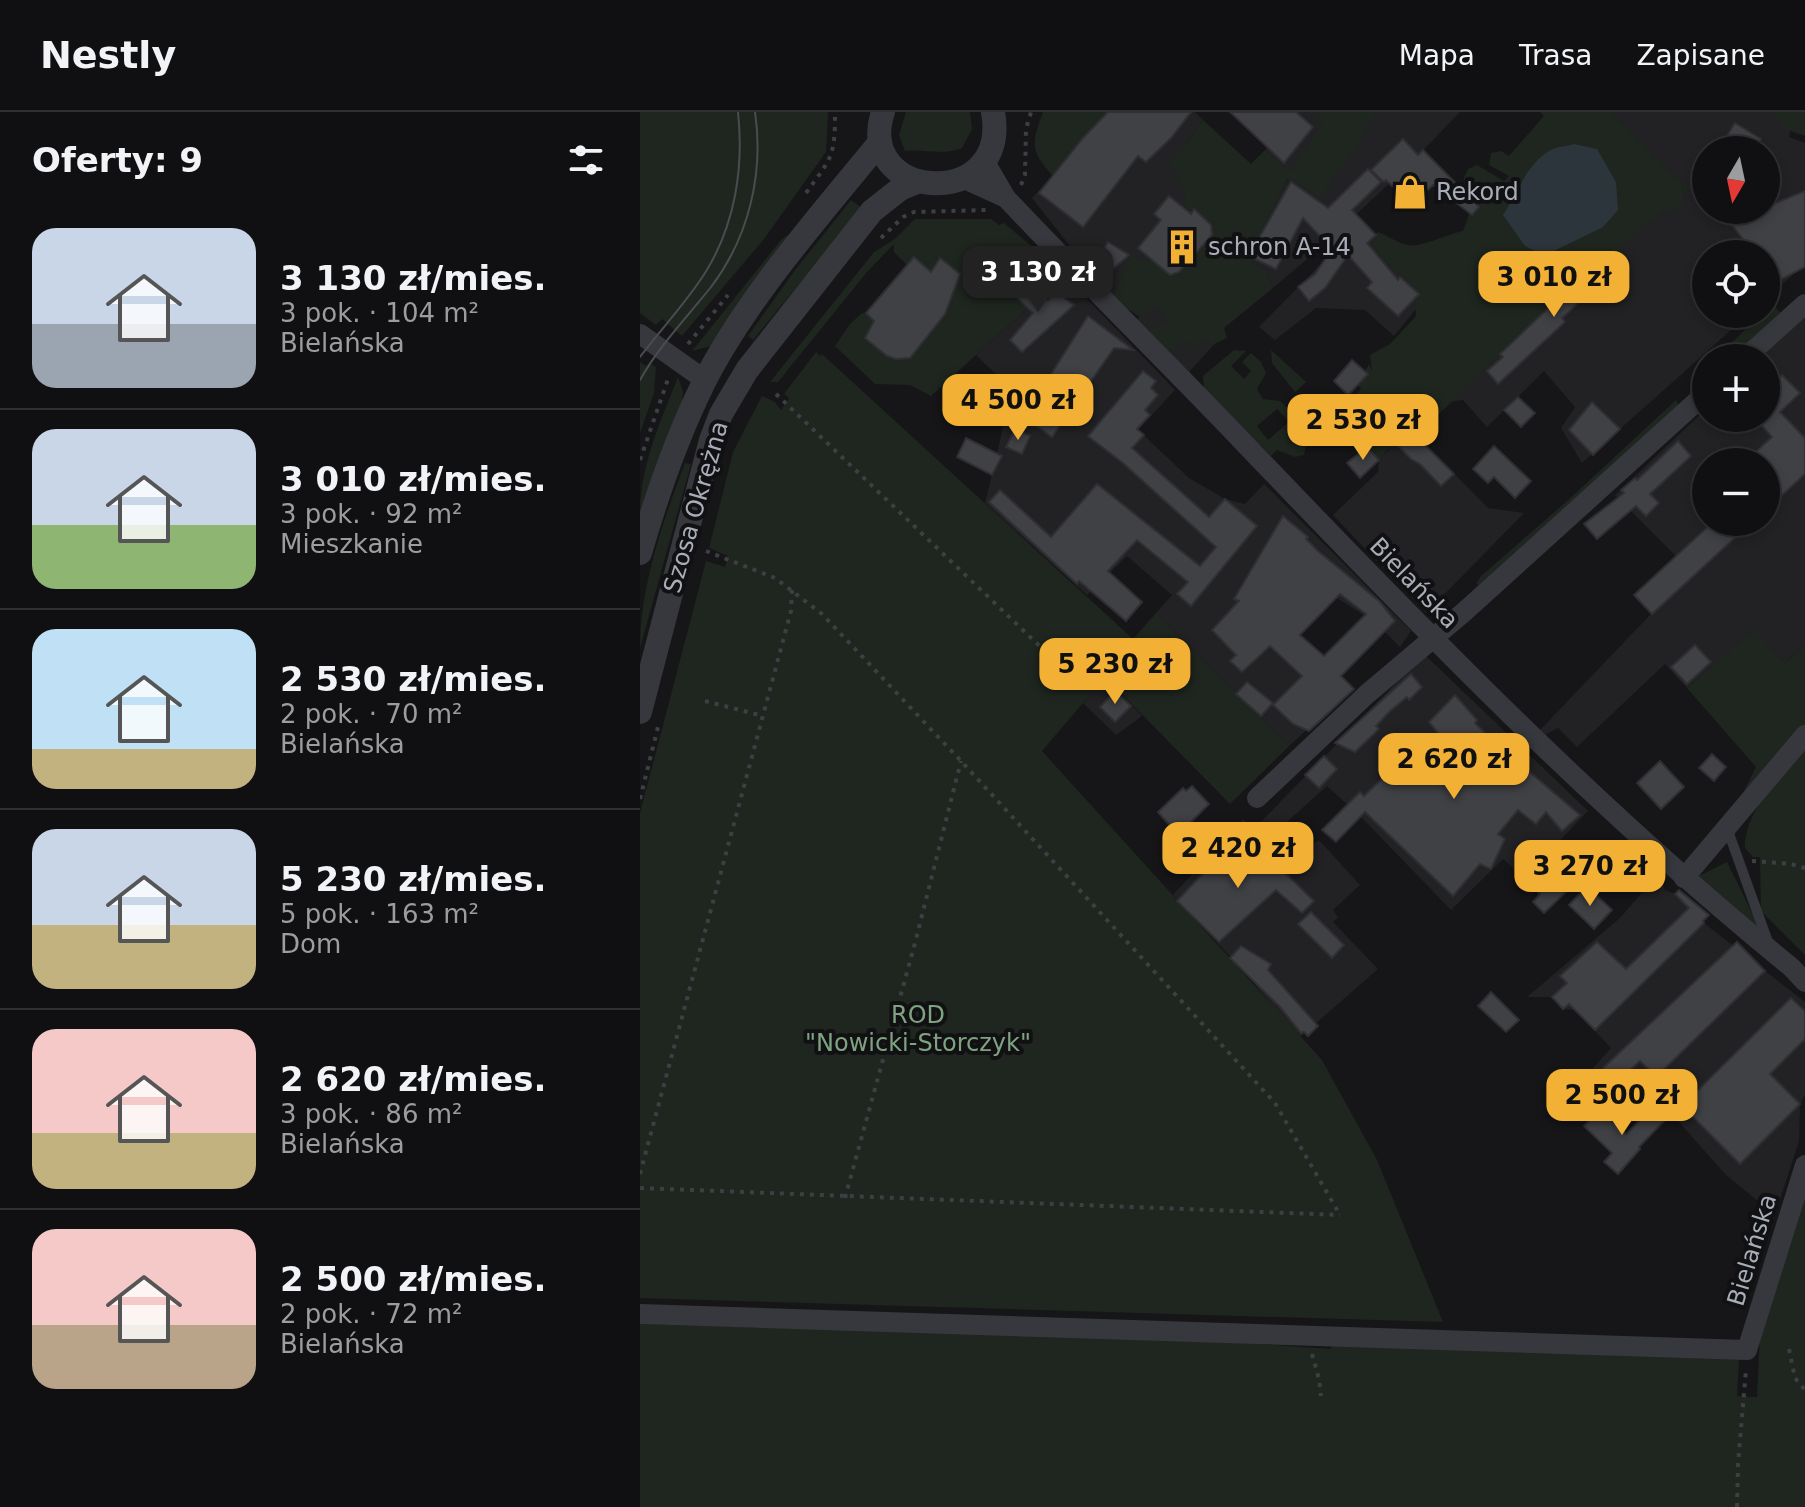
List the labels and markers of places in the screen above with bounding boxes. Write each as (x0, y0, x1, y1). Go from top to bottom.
shop icon: Rekord (1391, 173, 1429, 211)
place label: Rekord (1436, 178, 1519, 206)
building icon: schron A-14 (1163, 228, 1201, 266)
place label: schron A-14 (1208, 233, 1351, 261)
pin: 3 130 zł (955, 246, 1121, 314)
pin: 3 010 zł (1471, 251, 1637, 319)
pin: 4 500 zł (935, 374, 1101, 442)
pin: 2 530 zł (1280, 394, 1446, 462)
pin: 5 230 zł (1032, 638, 1198, 706)
pin: 2 620 zł (1371, 733, 1537, 801)
pin: 2 420 zł (1155, 822, 1321, 890)
pin: 3 270 zł (1507, 840, 1673, 908)
pin: 2 500 zł (1539, 1069, 1705, 1137)

